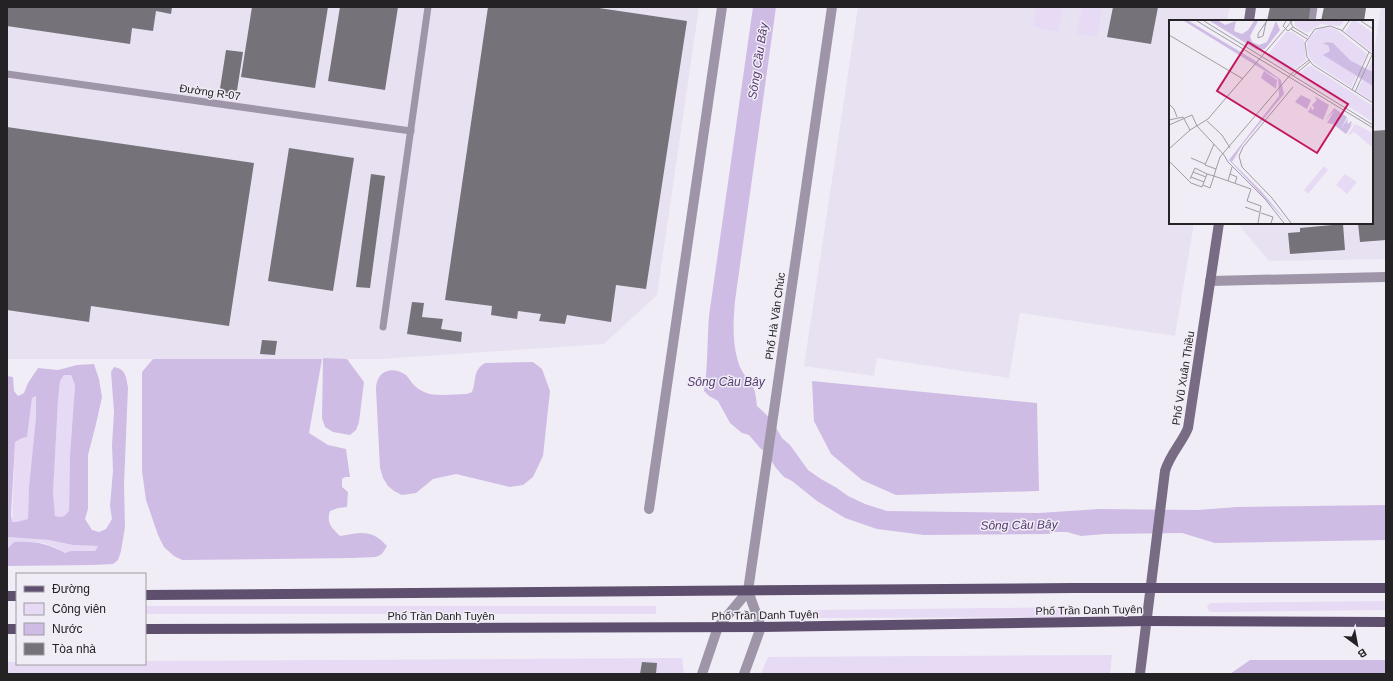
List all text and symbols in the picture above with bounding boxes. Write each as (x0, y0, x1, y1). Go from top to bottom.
inset map (1169, 20, 1373, 224)
water label: Sông Cầu Bây (745, 21, 771, 100)
street label: Đường R-07 (179, 82, 241, 102)
street label: Phố Hà Văn Chúc (763, 271, 787, 360)
street label: Phố Vũ Xuân Thiều (1170, 330, 1196, 426)
water label: Sông Cầu Bây (687, 375, 766, 389)
water label: Sông Cầu Bây (980, 517, 1059, 533)
legend (16, 573, 146, 665)
text: Đường (52, 582, 90, 596)
text: Công viên (52, 602, 106, 616)
street label: Phố Trần Danh Tuyên (1035, 603, 1143, 617)
street label: Phố Trần Danh Tuyên (711, 608, 819, 622)
street label: Phố Trần Danh Tuyên (387, 610, 495, 622)
text: Nước (52, 622, 83, 636)
north arrow (1337, 625, 1377, 665)
text: Tòa nhà (52, 642, 96, 656)
text: B (1356, 646, 1369, 661)

